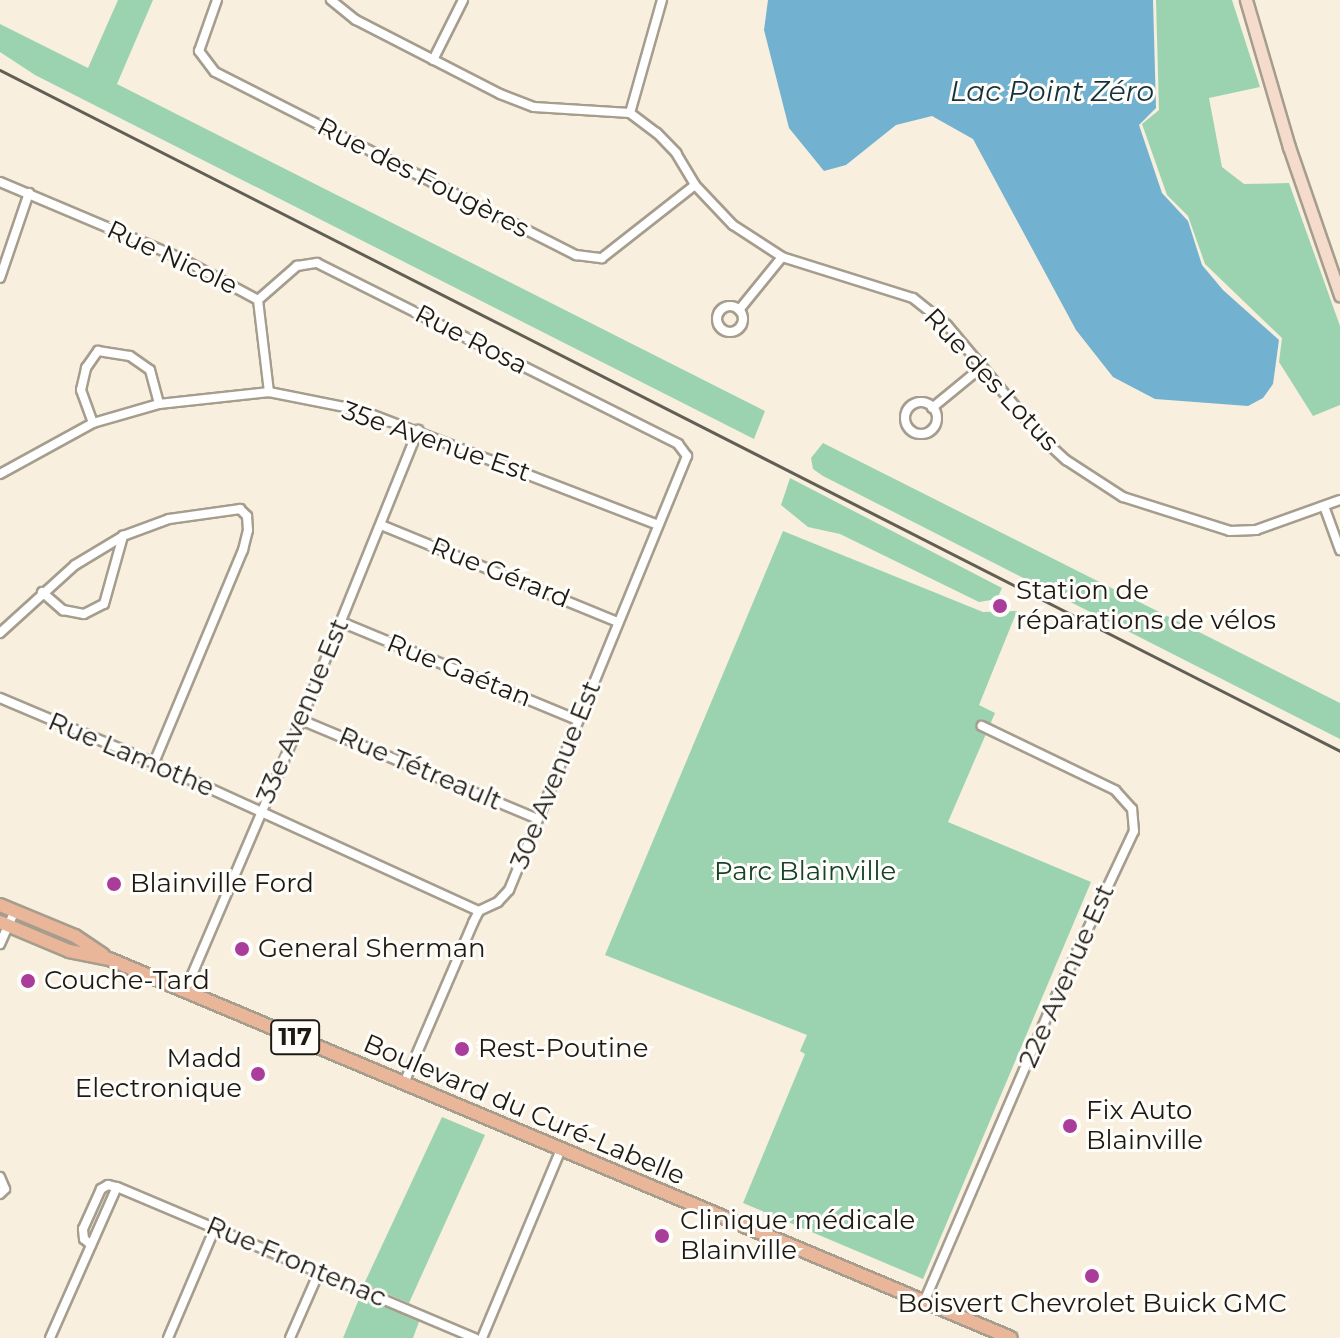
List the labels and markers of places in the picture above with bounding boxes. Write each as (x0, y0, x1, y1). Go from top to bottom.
place label: Station de réparations de vélos (1016, 575, 1276, 636)
marker: Station de réparations de vélos (991, 597, 1009, 615)
place label: Blainville Ford (130, 868, 314, 900)
marker: Blainville Ford (105, 875, 123, 893)
place label: General Sherman (258, 933, 486, 965)
marker: General Sherman (233, 940, 251, 958)
place label: Couche-Tard (44, 965, 210, 997)
marker: Couche-Tard (19, 972, 37, 990)
place label: Rest-Poutine (478, 1033, 648, 1065)
marker: Rest-Poutine (453, 1040, 471, 1058)
place label: Madd Electronique (75, 1043, 242, 1104)
marker: Madd Electronique (249, 1065, 267, 1083)
place label: Fix Auto Blainville (1086, 1095, 1203, 1156)
marker: Fix Auto Blainville (1061, 1117, 1079, 1135)
place label: Clinique médicale Blainville (680, 1205, 915, 1266)
marker: Clinique médicale Blainville (651, 1225, 673, 1247)
marker: Boisvert Chevrolet Buick GMC (1083, 1267, 1101, 1285)
place label: Boisvert Chevrolet Buick GMC (897, 1288, 1287, 1320)

